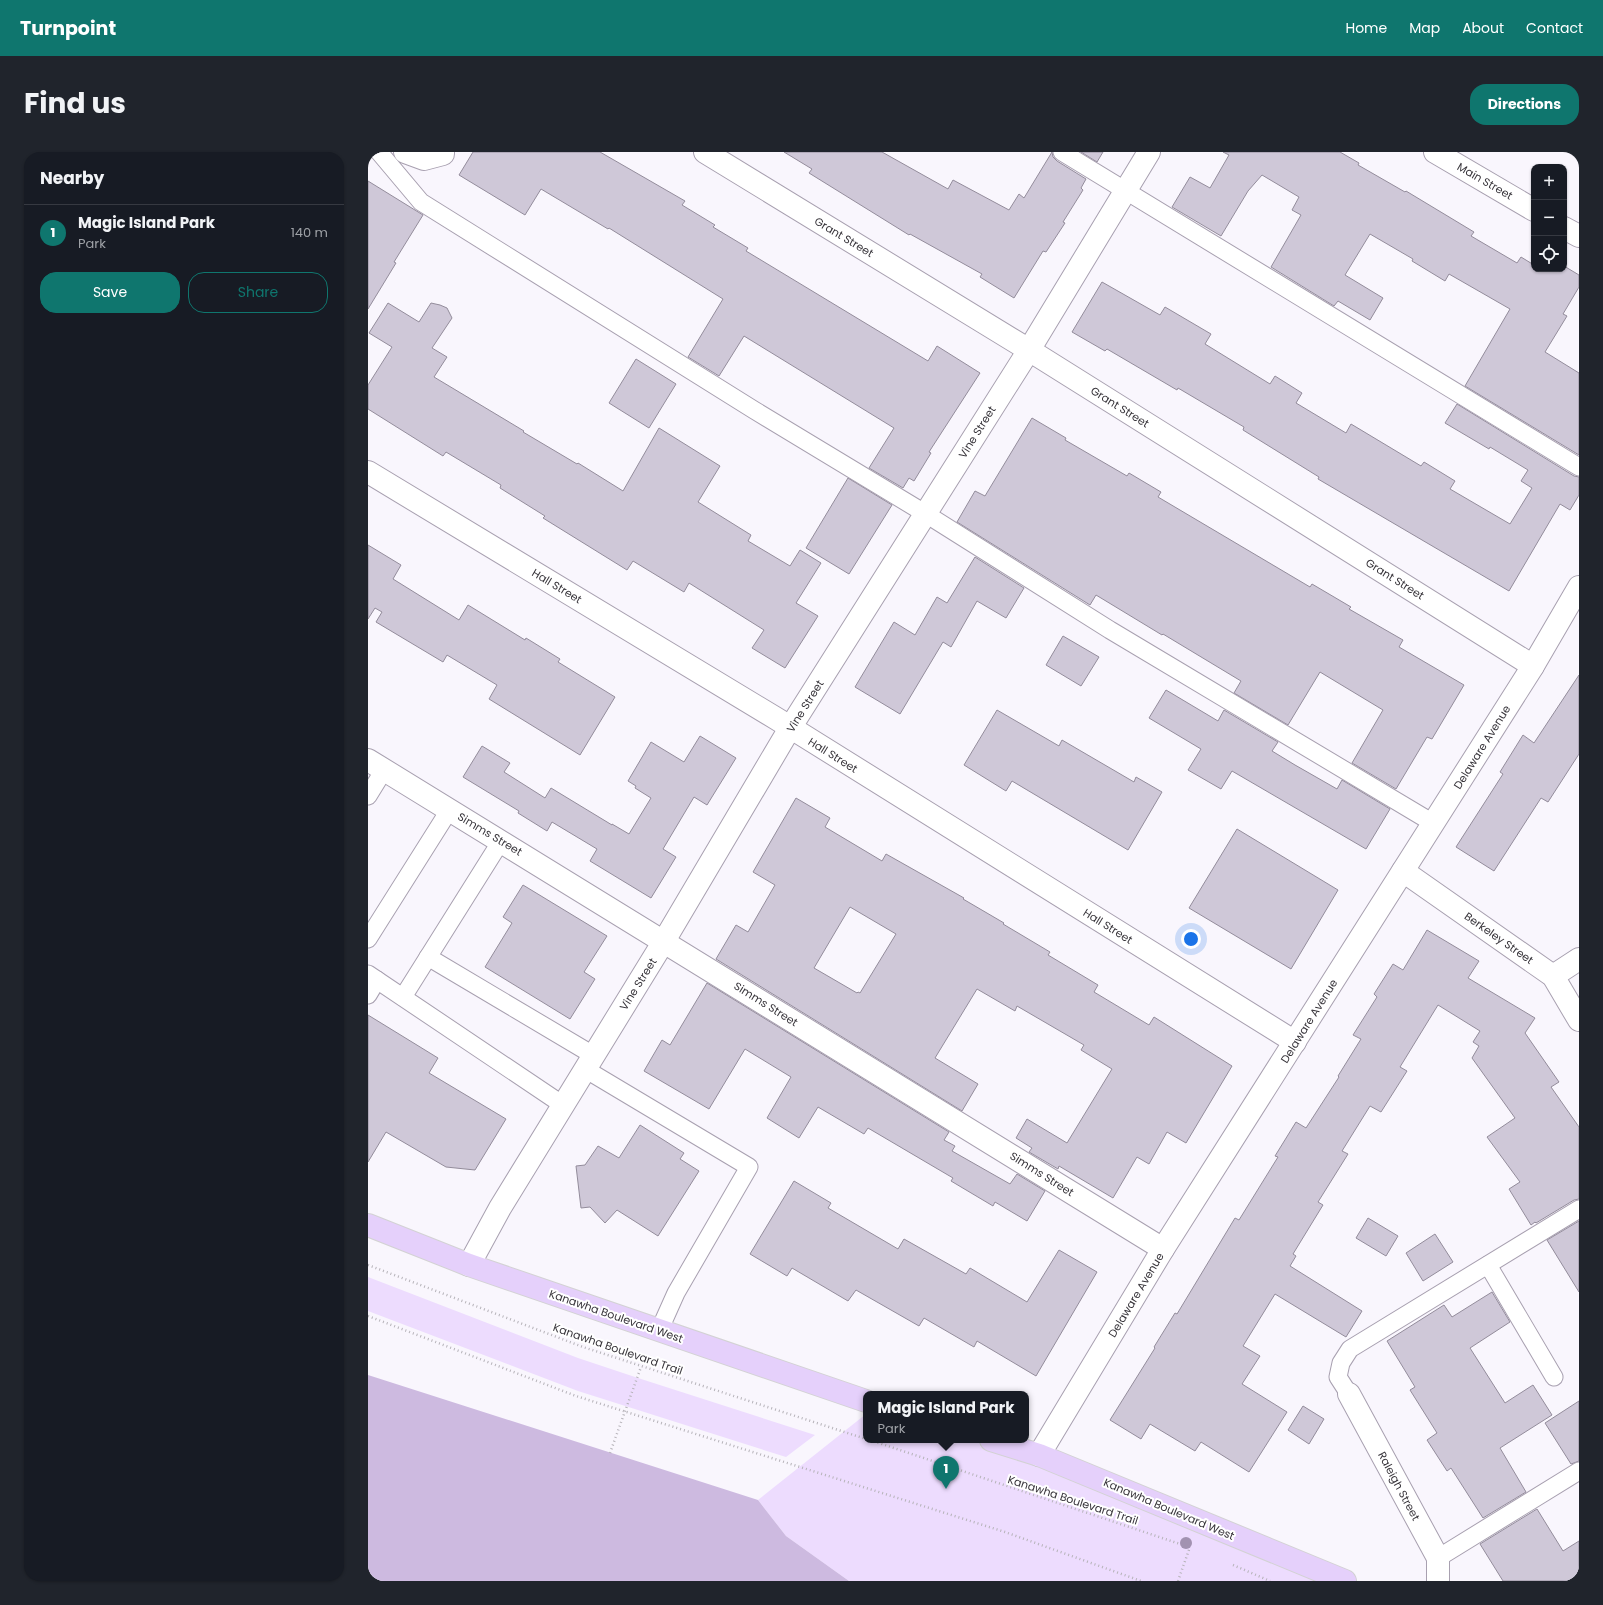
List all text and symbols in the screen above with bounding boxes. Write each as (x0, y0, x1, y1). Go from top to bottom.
text: Turnpoint (20, 15, 116, 42)
text: Home (1345, 18, 1387, 38)
text: Map (1409, 18, 1440, 38)
text: About (1462, 18, 1504, 38)
text: Contact (1526, 18, 1583, 38)
text: Find us (24, 84, 126, 123)
button: Directions (1470, 84, 1579, 125)
street label: Main Street (1454, 159, 1516, 203)
map controls (1531, 164, 1567, 272)
button: + (1531, 164, 1567, 200)
text: Nearby (40, 166, 104, 190)
button: − (1531, 200, 1567, 236)
text: Magic Island Park (78, 212, 215, 233)
street label: Grant Street (811, 213, 877, 261)
text: 1 (51, 223, 55, 242)
text: 140 m (291, 223, 328, 242)
text: Park (78, 234, 106, 253)
button: locate (1531, 236, 1567, 272)
button: Save (40, 272, 180, 313)
button: Share (188, 272, 328, 313)
street label: Grant Street (1088, 383, 1152, 431)
street label: Vine Street (955, 403, 999, 461)
street label: Grant Street (1363, 555, 1427, 603)
street label: Hall Street (529, 565, 585, 607)
street label: Vine Street (783, 677, 827, 735)
street label: Delaware Avenue (1450, 702, 1514, 792)
street label: Hall Street (805, 733, 861, 777)
street label: Simms Street (455, 808, 525, 860)
street label: Hall Street (1080, 904, 1136, 948)
street label: Berkeley Street (1461, 908, 1537, 968)
your location (1181, 929, 1201, 949)
street label: Vine Street (616, 955, 660, 1013)
street label: Delaware Avenue (1277, 976, 1341, 1066)
street label: Simms Street (731, 978, 801, 1030)
street label: Simms Street (1007, 1148, 1077, 1200)
street label: Delaware Avenue (1104, 1249, 1168, 1340)
street label: Kanawha Boulevard West (547, 1286, 685, 1346)
street label: Kanawha Boulevard Trail (551, 1319, 685, 1379)
popup (863, 1391, 1029, 1443)
text: Magic Island Park (878, 1397, 1014, 1418)
text: Park (878, 1419, 905, 1438)
street label: Raleigh Street (1374, 1449, 1424, 1523)
pin: 1 (933, 1456, 959, 1489)
street label: Kanawha Boulevard Trail (1006, 1471, 1140, 1529)
street label: Kanawha Boulevard West (1101, 1474, 1237, 1544)

